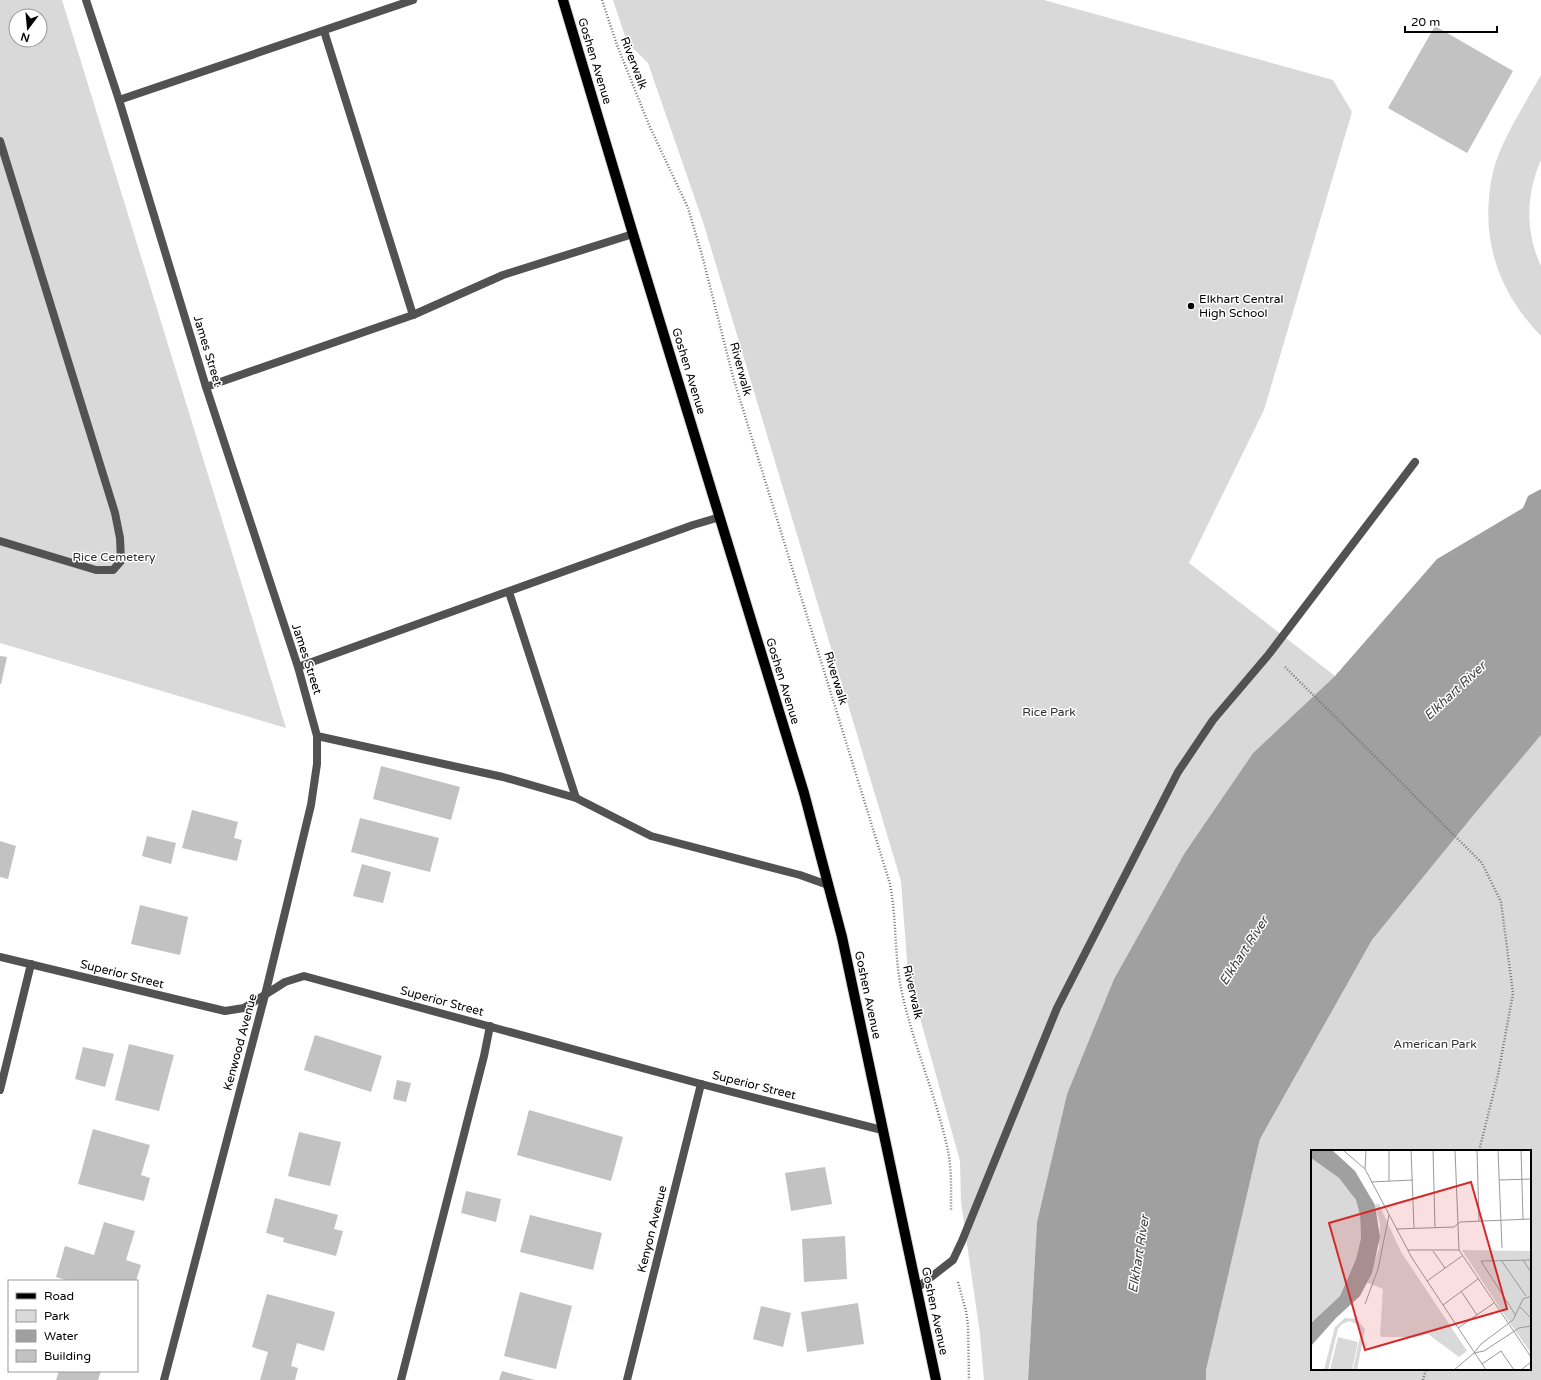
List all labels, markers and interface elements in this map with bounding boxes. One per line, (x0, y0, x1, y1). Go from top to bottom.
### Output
north arrow (8, 8, 48, 48)
scale bar (1405, 8, 1497, 34)
text: 20 m (1411, 15, 1440, 29)
street label: Goshen Avenue (575, 16, 615, 106)
text: N (19, 30, 31, 45)
street label: Riverwalk (618, 35, 651, 92)
place label: Elkhart Central High School (1199, 292, 1284, 320)
marker: Elkhart Central High School (1186, 301, 1196, 311)
street label: James Street (191, 314, 226, 388)
street label: Goshen Avenue (669, 326, 709, 416)
street label: Riverwalk (727, 341, 755, 398)
park label: Rice Cemetery (73, 550, 156, 564)
street label: James Street (289, 622, 325, 696)
street label: Goshen Avenue (763, 636, 803, 726)
street label: Riverwalk (821, 650, 851, 707)
water label: Elkhart River (1421, 657, 1491, 724)
park label: Rice Park (1022, 705, 1076, 719)
water label: Elkhart River (1216, 912, 1273, 988)
street label: Goshen Avenue (852, 950, 884, 1040)
street label: Superior Street (79, 957, 166, 991)
street label: Riverwalk (900, 964, 926, 1021)
street label: Superior Street (399, 983, 486, 1019)
street label: Kenwood Avenue (220, 992, 260, 1092)
park label: American Park (1393, 1037, 1477, 1051)
street label: Superior Street (711, 1068, 798, 1102)
inset map (1311, 1150, 1531, 1370)
street label: Kenyon Avenue (634, 1184, 670, 1274)
water label: Elkhart River (1125, 1212, 1153, 1294)
street label: Goshen Avenue (919, 1266, 951, 1356)
legend (8, 1280, 138, 1372)
text: Road (44, 1289, 74, 1303)
text: Park (44, 1309, 70, 1323)
text: Water (44, 1329, 79, 1343)
text: Building (44, 1349, 91, 1363)

